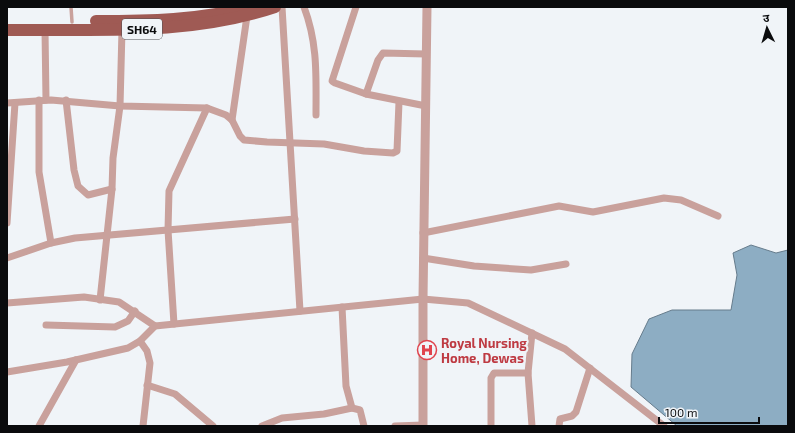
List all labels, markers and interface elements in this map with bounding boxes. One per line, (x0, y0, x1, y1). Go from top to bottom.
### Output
north arrow (747, 8, 787, 48)
text: उ (762, 11, 770, 24)
road number: SH64 (122, 19, 162, 39)
place label: Royal Nursing Home, Dewas (441, 335, 527, 366)
hospital icon: Royal Nursing Home, Dewas (416, 339, 438, 361)
scale bar (659, 399, 759, 425)
text: 100 m (665, 405, 697, 419)

